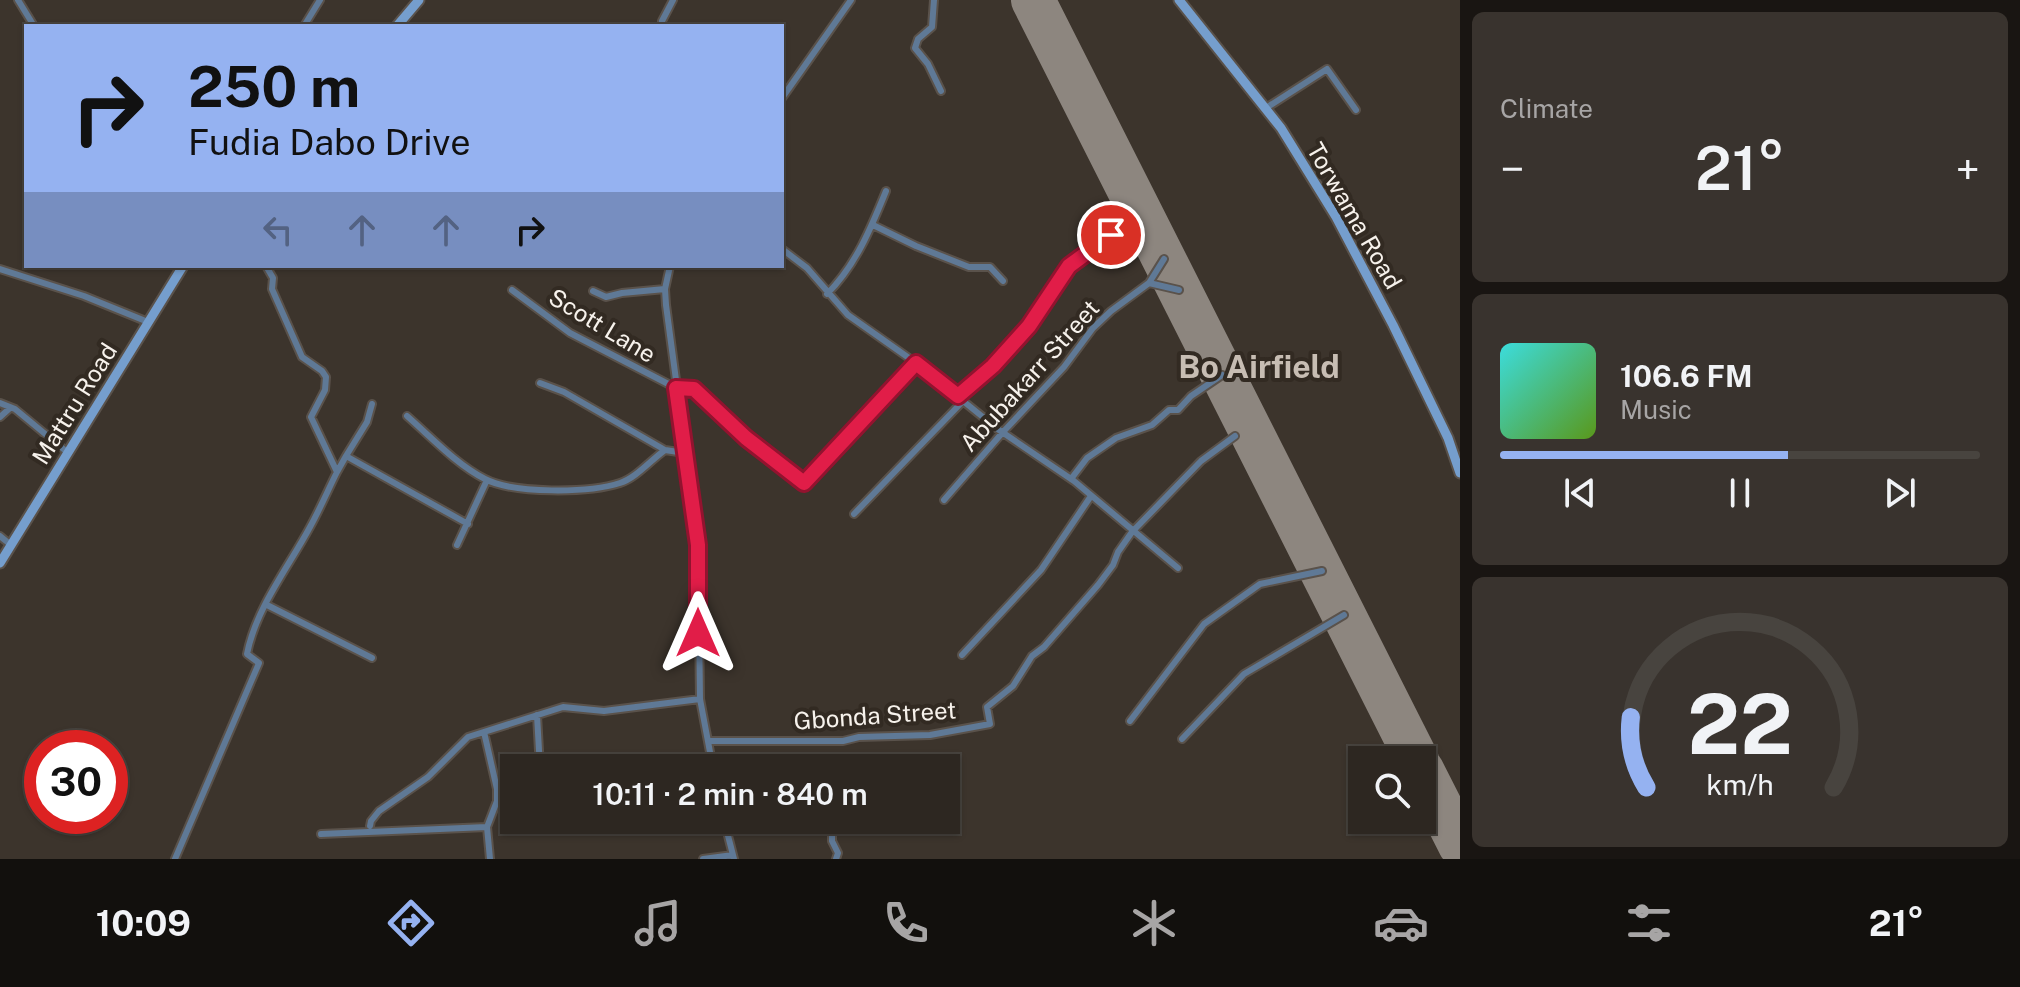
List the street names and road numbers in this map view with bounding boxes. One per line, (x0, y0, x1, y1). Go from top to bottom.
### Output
street label: Torwama Road (1302, 137, 1408, 294)
street label: Scott Lane (544, 282, 661, 368)
street label: Abubakarr Street (954, 294, 1105, 457)
street label: Mattru Road (26, 338, 122, 469)
street label: Gbonda Street (793, 695, 957, 735)

